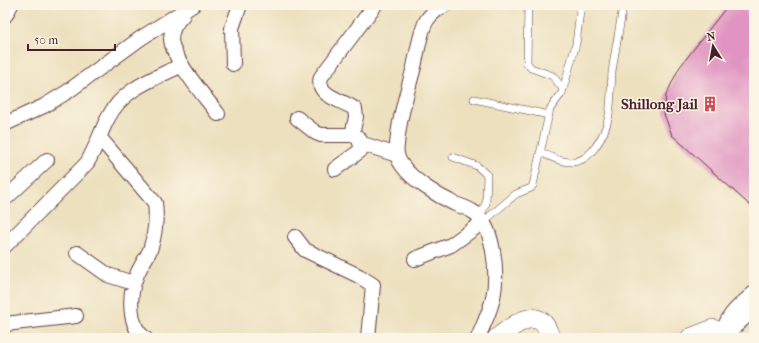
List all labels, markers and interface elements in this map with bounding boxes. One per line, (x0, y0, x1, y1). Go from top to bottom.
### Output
scale bar (28, 26, 115, 52)
north arrow (693, 26, 733, 66)
text: N (706, 29, 717, 44)
text: 50 m (34, 33, 58, 47)
place label: Shillong Jail (621, 95, 699, 113)
building icon: Shillong Jail (701, 95, 719, 113)

